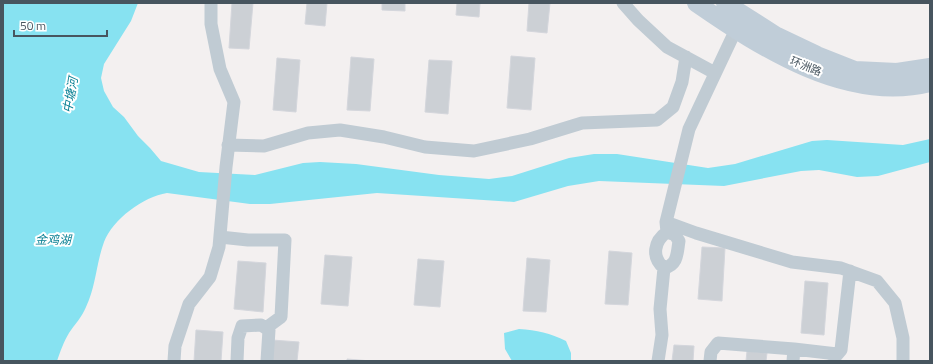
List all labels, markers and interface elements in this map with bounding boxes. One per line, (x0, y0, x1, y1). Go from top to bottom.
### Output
scale bar (14, 12, 107, 38)
text: 50 m (20, 16, 46, 35)
street label: 环洲路 (788, 52, 824, 80)
water label: 中塘河 (58, 74, 83, 114)
water label: 金鸡湖 (35, 230, 73, 249)

